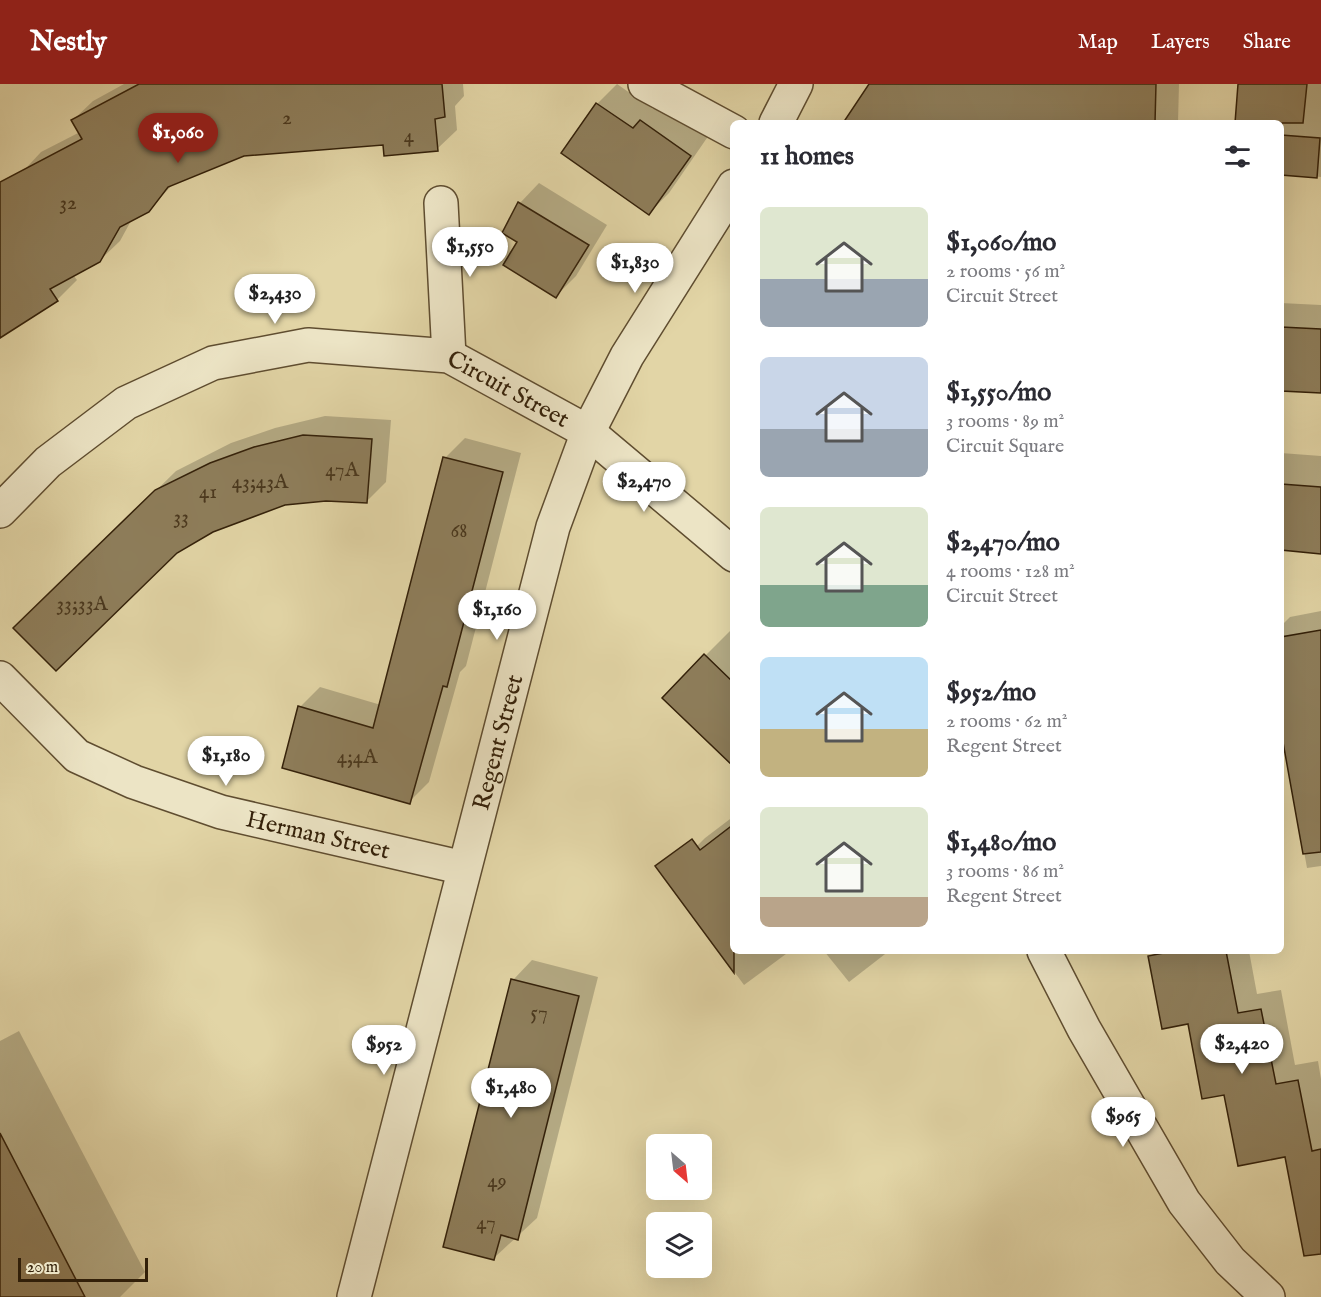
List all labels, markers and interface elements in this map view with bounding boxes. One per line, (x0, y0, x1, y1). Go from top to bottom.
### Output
text: Nestly (30, 25, 107, 60)
text: Map (1078, 29, 1118, 56)
text: Layers (1151, 29, 1210, 56)
text: Share (1243, 29, 1291, 56)
house number: 2 (282, 105, 292, 132)
pin: $1,060 (129, 113, 227, 164)
text: $1,060 (152, 120, 204, 145)
house number: 4 (404, 123, 415, 150)
text: 11 homes (760, 140, 854, 173)
icon: filters (1221, 140, 1254, 173)
house number: 32 (59, 190, 77, 217)
text: $1,060/mo (946, 226, 1056, 259)
pin: $1,550 (421, 227, 519, 278)
icon: home (808, 231, 880, 303)
text: $1,550 (446, 234, 494, 259)
pin: $1,830 (586, 243, 684, 294)
text: $1,830 (611, 250, 659, 275)
text: 2 rooms · 56 m² (946, 259, 1065, 284)
pin: $2,430 (226, 274, 324, 325)
text: $2,430 (248, 281, 302, 306)
text: Circuit Street (946, 284, 1058, 309)
street label: Circuit Street (441, 344, 574, 436)
text: $1,550/mo (946, 376, 1051, 409)
icon: home (808, 381, 880, 453)
text: 3 rooms · 89 m² (946, 409, 1064, 434)
text: Circuit Square (946, 434, 1064, 459)
house number: 47A (325, 457, 360, 484)
pin: $2,470 (595, 462, 693, 513)
house number: 43;43A (232, 469, 289, 496)
text: $2,470 (617, 469, 671, 494)
house number: 41 (199, 479, 217, 506)
house number: 33 (173, 504, 189, 531)
house number: 68 (450, 518, 468, 545)
text: $2,470/mo (946, 526, 1060, 559)
icon: home (808, 531, 880, 603)
text: 4 rooms · 128 m² (946, 559, 1075, 584)
text: Circuit Street (946, 584, 1058, 609)
pin: $1,160 (448, 590, 546, 641)
house number: 33;33A (56, 591, 109, 618)
text: $1,160 (472, 597, 522, 622)
street label: Regent Street (466, 671, 531, 814)
text: $952/mo (946, 676, 1036, 709)
icon: home (808, 681, 880, 753)
text: 2 rooms · 62 m² (946, 709, 1068, 734)
text: Regent Street (946, 734, 1062, 759)
pin: $1,180 (177, 736, 275, 787)
text: $1,180 (202, 743, 250, 768)
house number: 4;4A (337, 744, 378, 771)
street label: Herman Street (243, 804, 393, 867)
text: $1,480/mo (946, 826, 1056, 859)
icon: home (808, 831, 880, 903)
text: 3 rooms · 86 m² (946, 859, 1064, 884)
text: Regent Street (946, 884, 1062, 909)
house number: 57 (530, 1000, 548, 1027)
pin: $2,420 (1193, 1024, 1291, 1075)
pin: $952 (348, 1025, 420, 1076)
text: $2,420 (1214, 1031, 1270, 1056)
text: $952 (366, 1032, 402, 1057)
pin: $1,480 (462, 1068, 560, 1119)
text: $1,480 (485, 1075, 537, 1100)
pin: $965 (1087, 1097, 1159, 1148)
text: $965 (1105, 1104, 1141, 1129)
north arrow (646, 1134, 712, 1200)
map controls (646, 1134, 712, 1278)
house number: 49 (487, 1168, 507, 1195)
house number: 47 (476, 1210, 496, 1237)
button: layers (646, 1212, 712, 1278)
scale bar (18, 1255, 148, 1282)
text: 20 m (27, 1258, 58, 1278)

